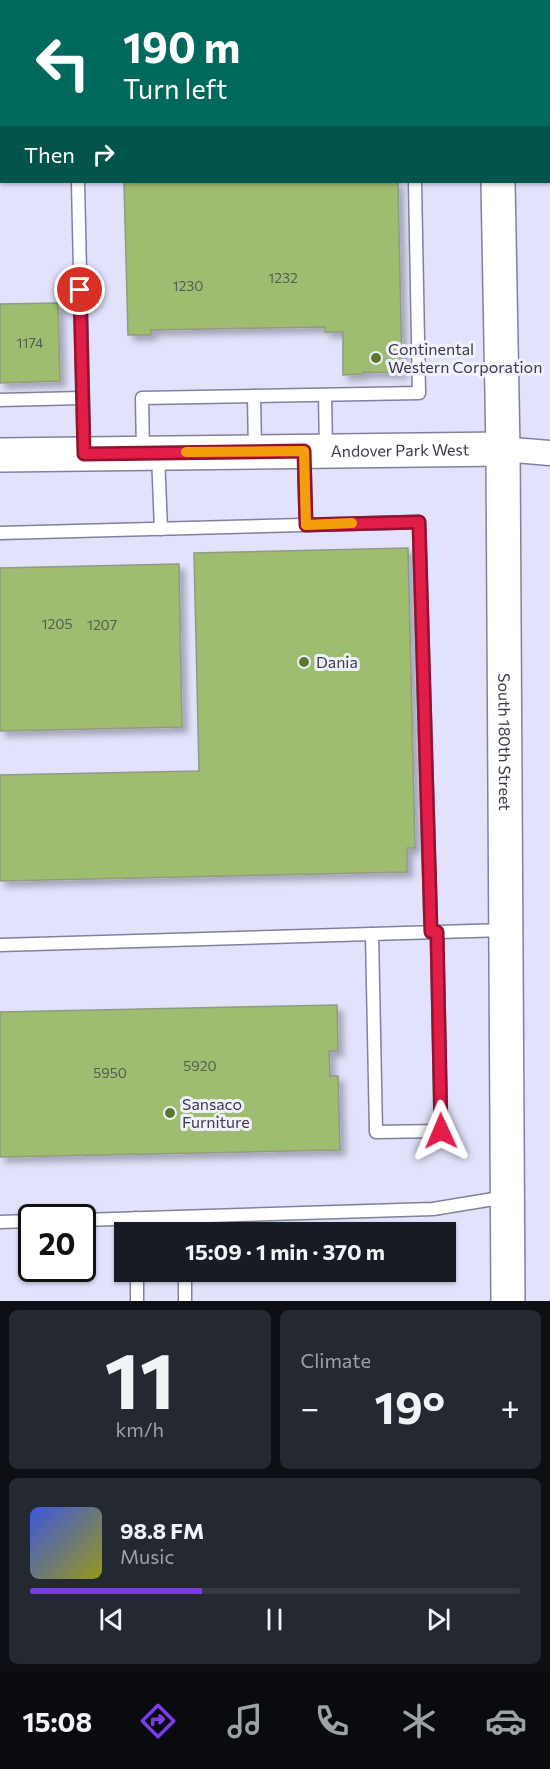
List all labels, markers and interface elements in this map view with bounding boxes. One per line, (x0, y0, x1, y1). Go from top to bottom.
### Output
text: 190 m (123, 20, 241, 72)
icon: left (24, 24, 102, 102)
text: Turn left (123, 72, 227, 105)
icon: right (87, 138, 120, 171)
text: Then (24, 141, 75, 168)
pin (54, 264, 105, 315)
house number: 1232 (268, 269, 298, 286)
icon: arrive (63, 273, 96, 306)
house number: 1230 (173, 277, 203, 294)
house number: 1174 (17, 334, 44, 351)
place label: Continental Western Corporation (388, 339, 542, 376)
marker: Continental Western Corporation (369, 351, 383, 365)
street label: Andover Park West (331, 439, 470, 460)
house number: 1205 (42, 615, 72, 632)
house number: 1207 (87, 616, 117, 633)
place label: Dania (316, 652, 358, 671)
marker: Dania (297, 655, 311, 669)
street label: South 180th Street (495, 673, 515, 811)
house number: 5920 (183, 1057, 217, 1074)
house number: 5950 (93, 1064, 127, 1081)
place label: Sansaco Furniture (182, 1094, 250, 1131)
position arrow (409, 1099, 473, 1163)
marker: Sansaco Furniture (163, 1106, 177, 1120)
speed limit sign: 20 (18, 1204, 96, 1282)
text: 15:09 · 1 min · 370 m (185, 1238, 385, 1265)
text: 11 (104, 1330, 175, 1425)
text: Climate (301, 1348, 371, 1372)
text: 19° (375, 1378, 445, 1433)
text: − (301, 1386, 319, 1427)
text: + (501, 1386, 520, 1427)
text: km/h (115, 1417, 164, 1441)
text: 98.8 FM (120, 1517, 204, 1544)
text: Music (120, 1544, 174, 1568)
icon: previous (95, 1603, 128, 1636)
icon: pause (258, 1603, 291, 1636)
icon: next (422, 1603, 455, 1636)
icon: directions (137, 1700, 179, 1742)
icon: music (224, 1700, 266, 1742)
icon: phone (311, 1700, 353, 1742)
icon: climate (398, 1700, 440, 1742)
icon: car (485, 1700, 527, 1742)
text: 15:08 (23, 1705, 92, 1738)

